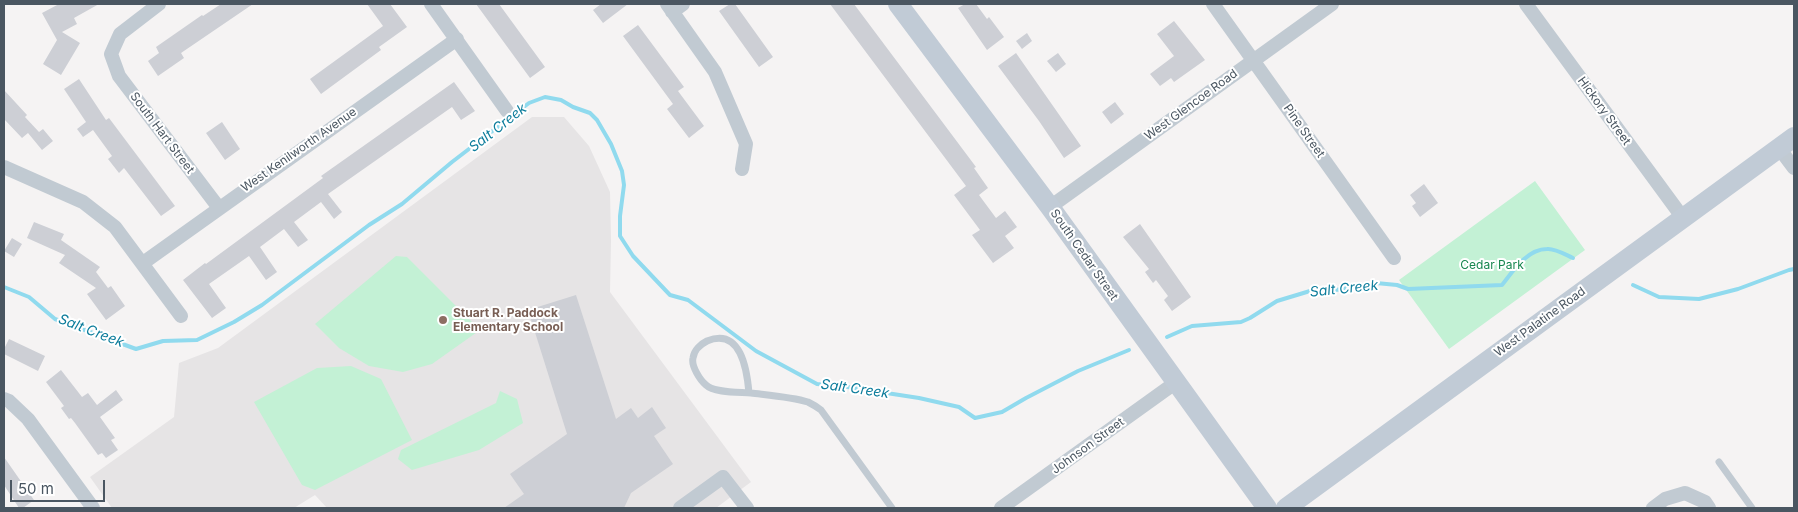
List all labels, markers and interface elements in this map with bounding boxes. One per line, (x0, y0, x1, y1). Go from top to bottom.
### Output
street label: West Glencoe Road (1142, 67, 1240, 143)
street label: Hickory Street (1574, 74, 1634, 148)
street label: South Hart Street (127, 90, 197, 176)
water label: Salt Creek (466, 100, 530, 156)
street label: Pine Street (1280, 102, 1328, 160)
street label: West Kenilworth Avenue (239, 105, 359, 195)
street label: South Cedar Street (1047, 207, 1121, 303)
park label: Cedar Park (1460, 258, 1524, 272)
water label: Salt Creek (1309, 277, 1379, 301)
street label: West Palatine Road (1492, 284, 1588, 360)
place label: Stuart R. Paddock Elementary School (453, 306, 563, 334)
water label: Salt Creek (56, 311, 126, 351)
marker: Stuart R. Paddock Elementary School (437, 314, 449, 326)
water label: Salt Creek (820, 376, 890, 402)
street label: Johnson Street (1049, 415, 1127, 477)
scale bar (12, 470, 108, 502)
text: 50 m (18, 479, 54, 498)

